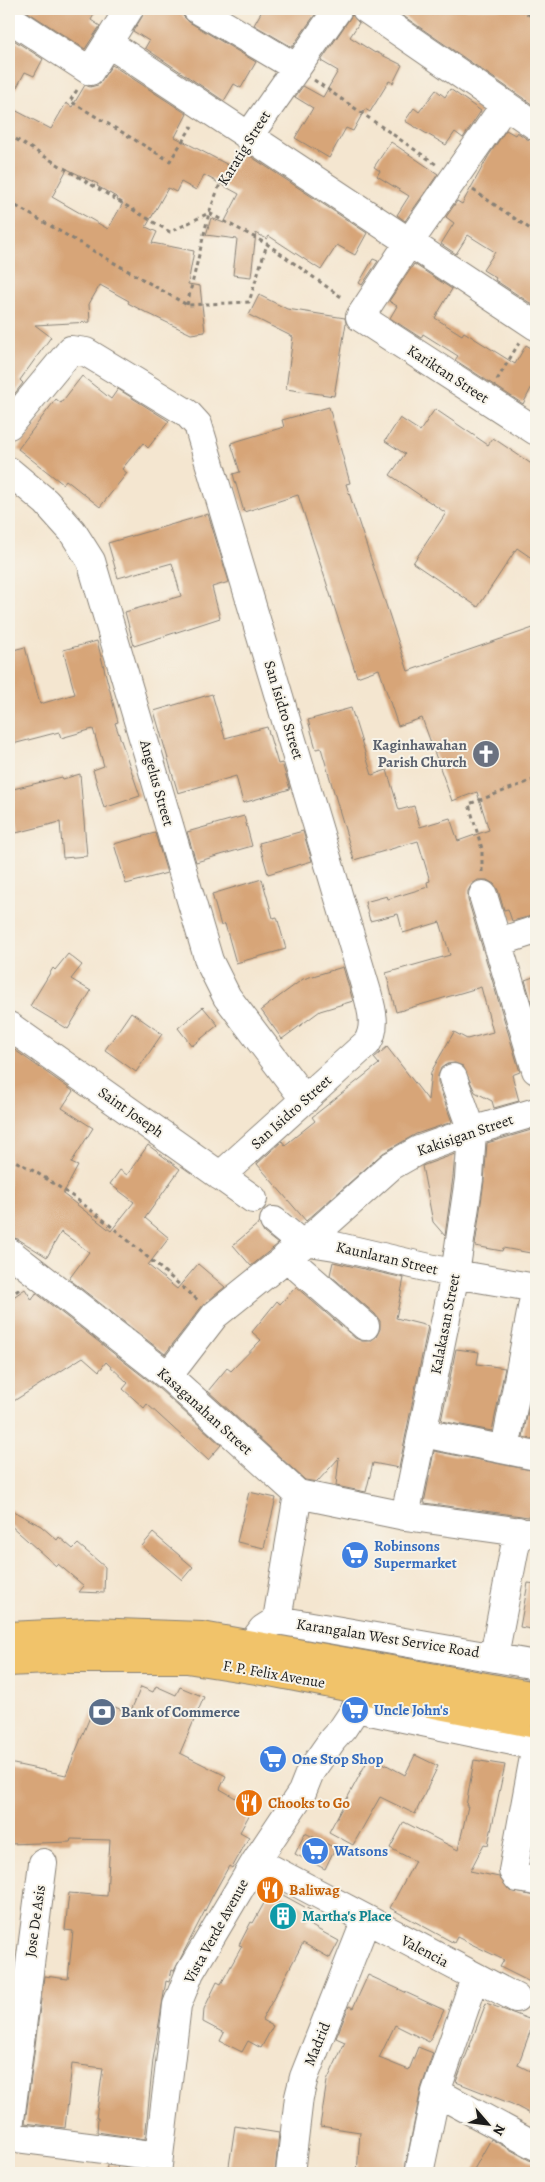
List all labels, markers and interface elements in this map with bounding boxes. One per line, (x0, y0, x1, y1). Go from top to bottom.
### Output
street label: Karatig Street (213, 106, 275, 190)
street label: Kariktan Street (403, 340, 493, 408)
street label: San Isidro Street (259, 658, 309, 762)
place label: Kaginhawahan Parish Church (373, 735, 468, 772)
street label: Angelus Street (135, 737, 179, 828)
church icon: Kaginhawahan Parish Church (471, 739, 501, 769)
street label: San Isidro Street (246, 1070, 336, 1154)
street label: Saint Joseph (94, 1082, 168, 1142)
street label: Kakisigan Street (414, 1109, 516, 1161)
street label: Kaunlaran Street (334, 1237, 440, 1279)
street label: Kalakasan Street (425, 1272, 465, 1376)
street label: Kasaganahan Street (153, 1363, 257, 1459)
place label: Robinsons Supermarket (374, 1536, 457, 1573)
supermarket icon: Robinsons Supermarket (340, 1540, 370, 1570)
street label: Karangalan West Service Road (295, 1614, 482, 1662)
street label: F. P. Felix Avenue (221, 1655, 327, 1693)
supermarket icon: Uncle John's (340, 1695, 370, 1725)
bank icon: Bank of Commerce (87, 1697, 117, 1727)
place label: Uncle John's (374, 1700, 449, 1720)
place label: Bank of Commerce (121, 1702, 240, 1722)
supermarket icon: One Stop Shop (258, 1744, 288, 1774)
place label: One Stop Shop (292, 1749, 383, 1769)
restaurant icon: Chooks to Go (234, 1788, 264, 1818)
place label: Chooks to Go (268, 1793, 350, 1813)
supermarket icon: Watsons (300, 1836, 330, 1866)
place label: Watsons (333, 1841, 388, 1861)
street label: Vista Verde Avenue (179, 1875, 253, 1988)
restaurant icon: Baliwag (255, 1875, 285, 1905)
place label: Baliwag (289, 1880, 340, 1900)
street label: Jose De Asis (20, 1884, 50, 1958)
building icon: Martha's Place (268, 1901, 298, 1931)
place label: Martha's Place (302, 1906, 392, 1926)
street label: Valencia (397, 1930, 452, 1972)
street label: Madrid (299, 2018, 335, 2069)
north arrow (462, 2100, 512, 2150)
text: N (488, 2121, 510, 2139)

